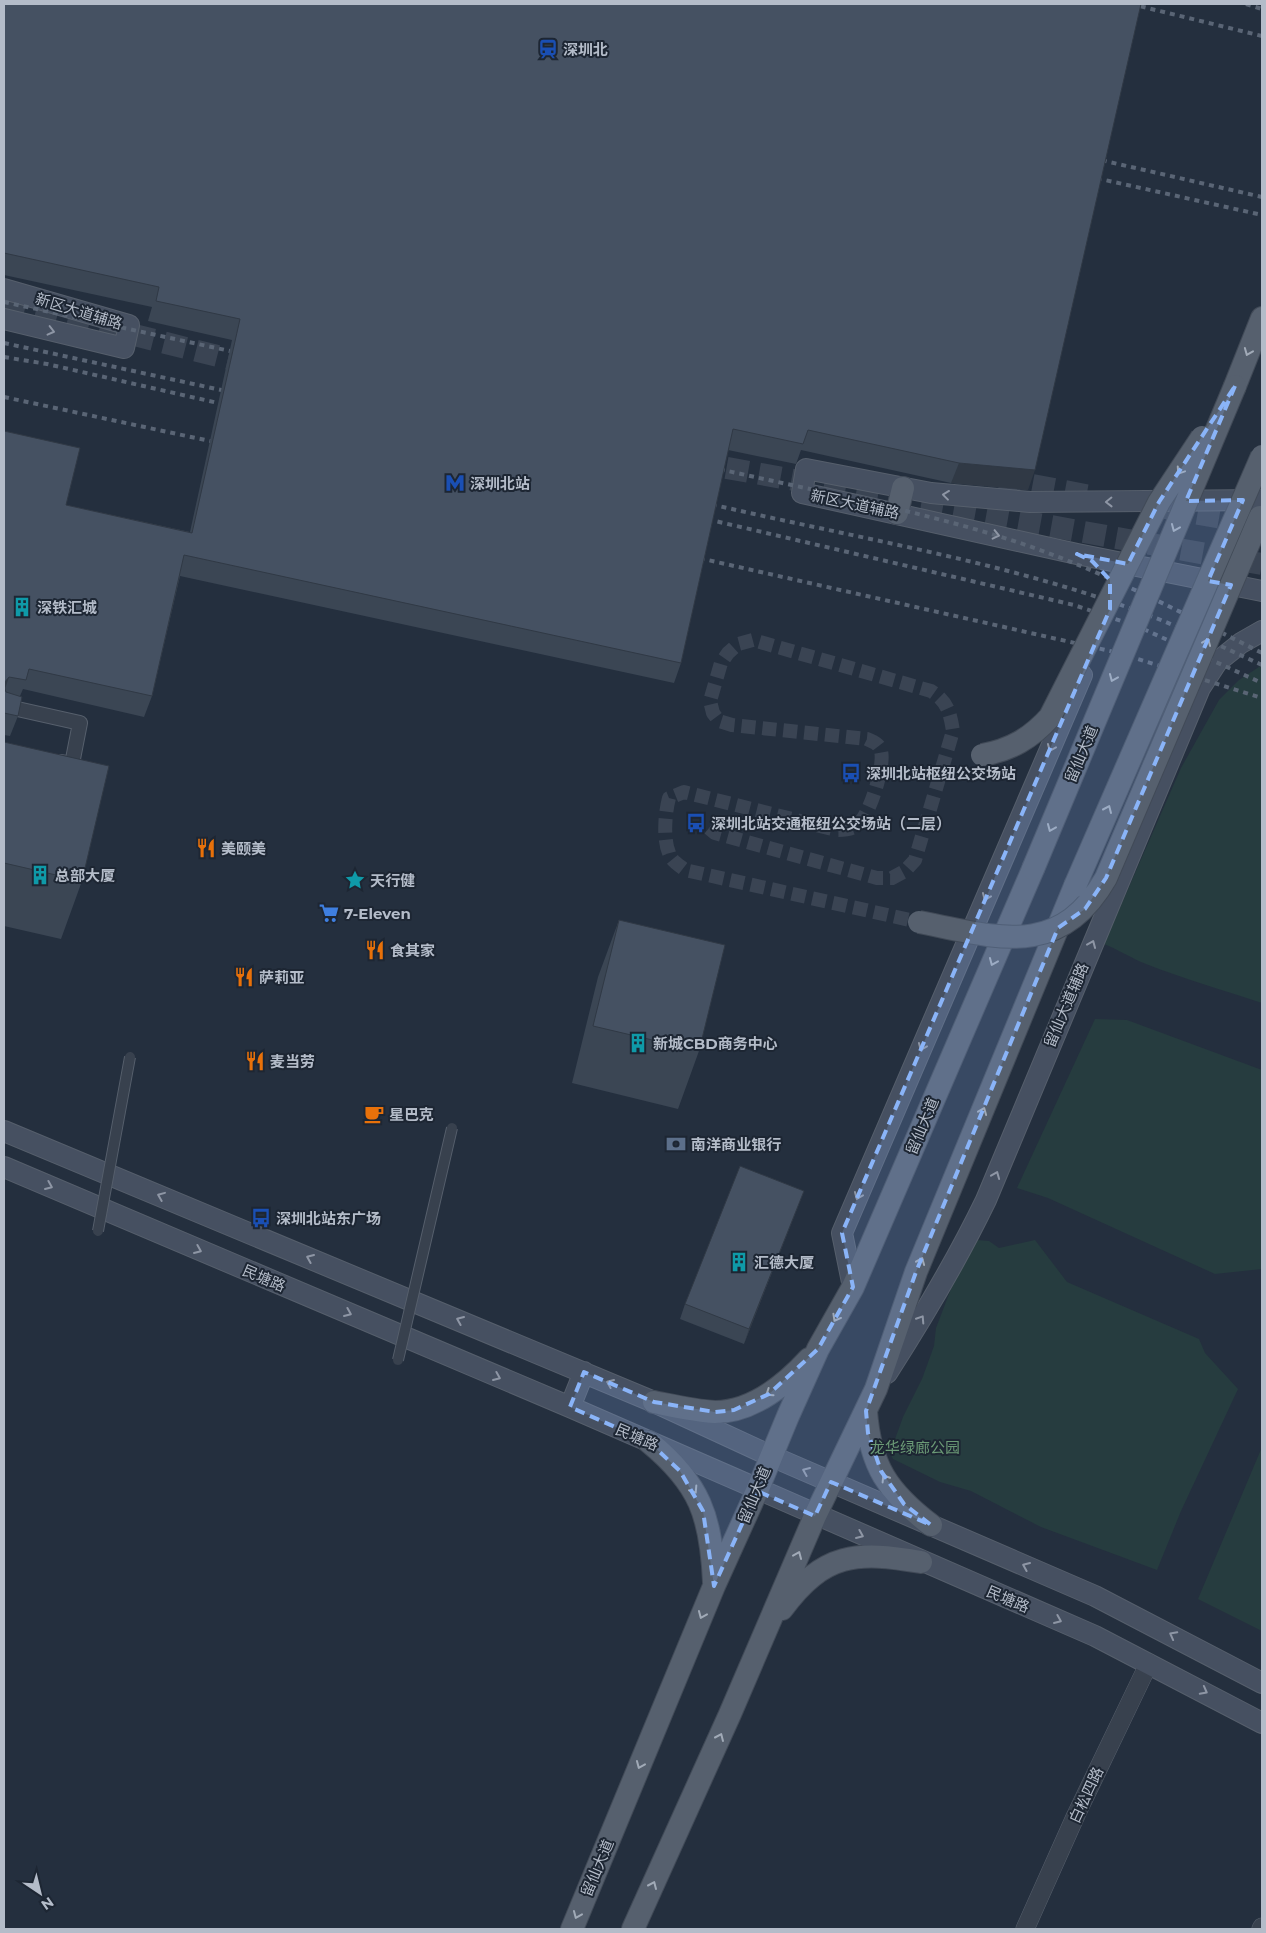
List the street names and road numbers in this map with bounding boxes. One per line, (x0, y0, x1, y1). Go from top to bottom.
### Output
street label: 新区大道辅路 (33, 289, 125, 333)
street label: 新区大道辅路 (809, 485, 901, 523)
street label: 留仙大道 (1061, 723, 1101, 785)
street label: 留仙大道辅路 (1040, 960, 1092, 1050)
street label: 留仙大道 (902, 1095, 942, 1157)
street label: 民塘路 (240, 1260, 288, 1296)
street label: 民塘路 (613, 1419, 661, 1455)
street label: 留仙大道 (734, 1464, 774, 1526)
street label: 民塘路 (984, 1581, 1032, 1617)
street label: 白松四路 (1065, 1764, 1107, 1826)
street label: 留仙大道 (577, 1837, 617, 1899)

